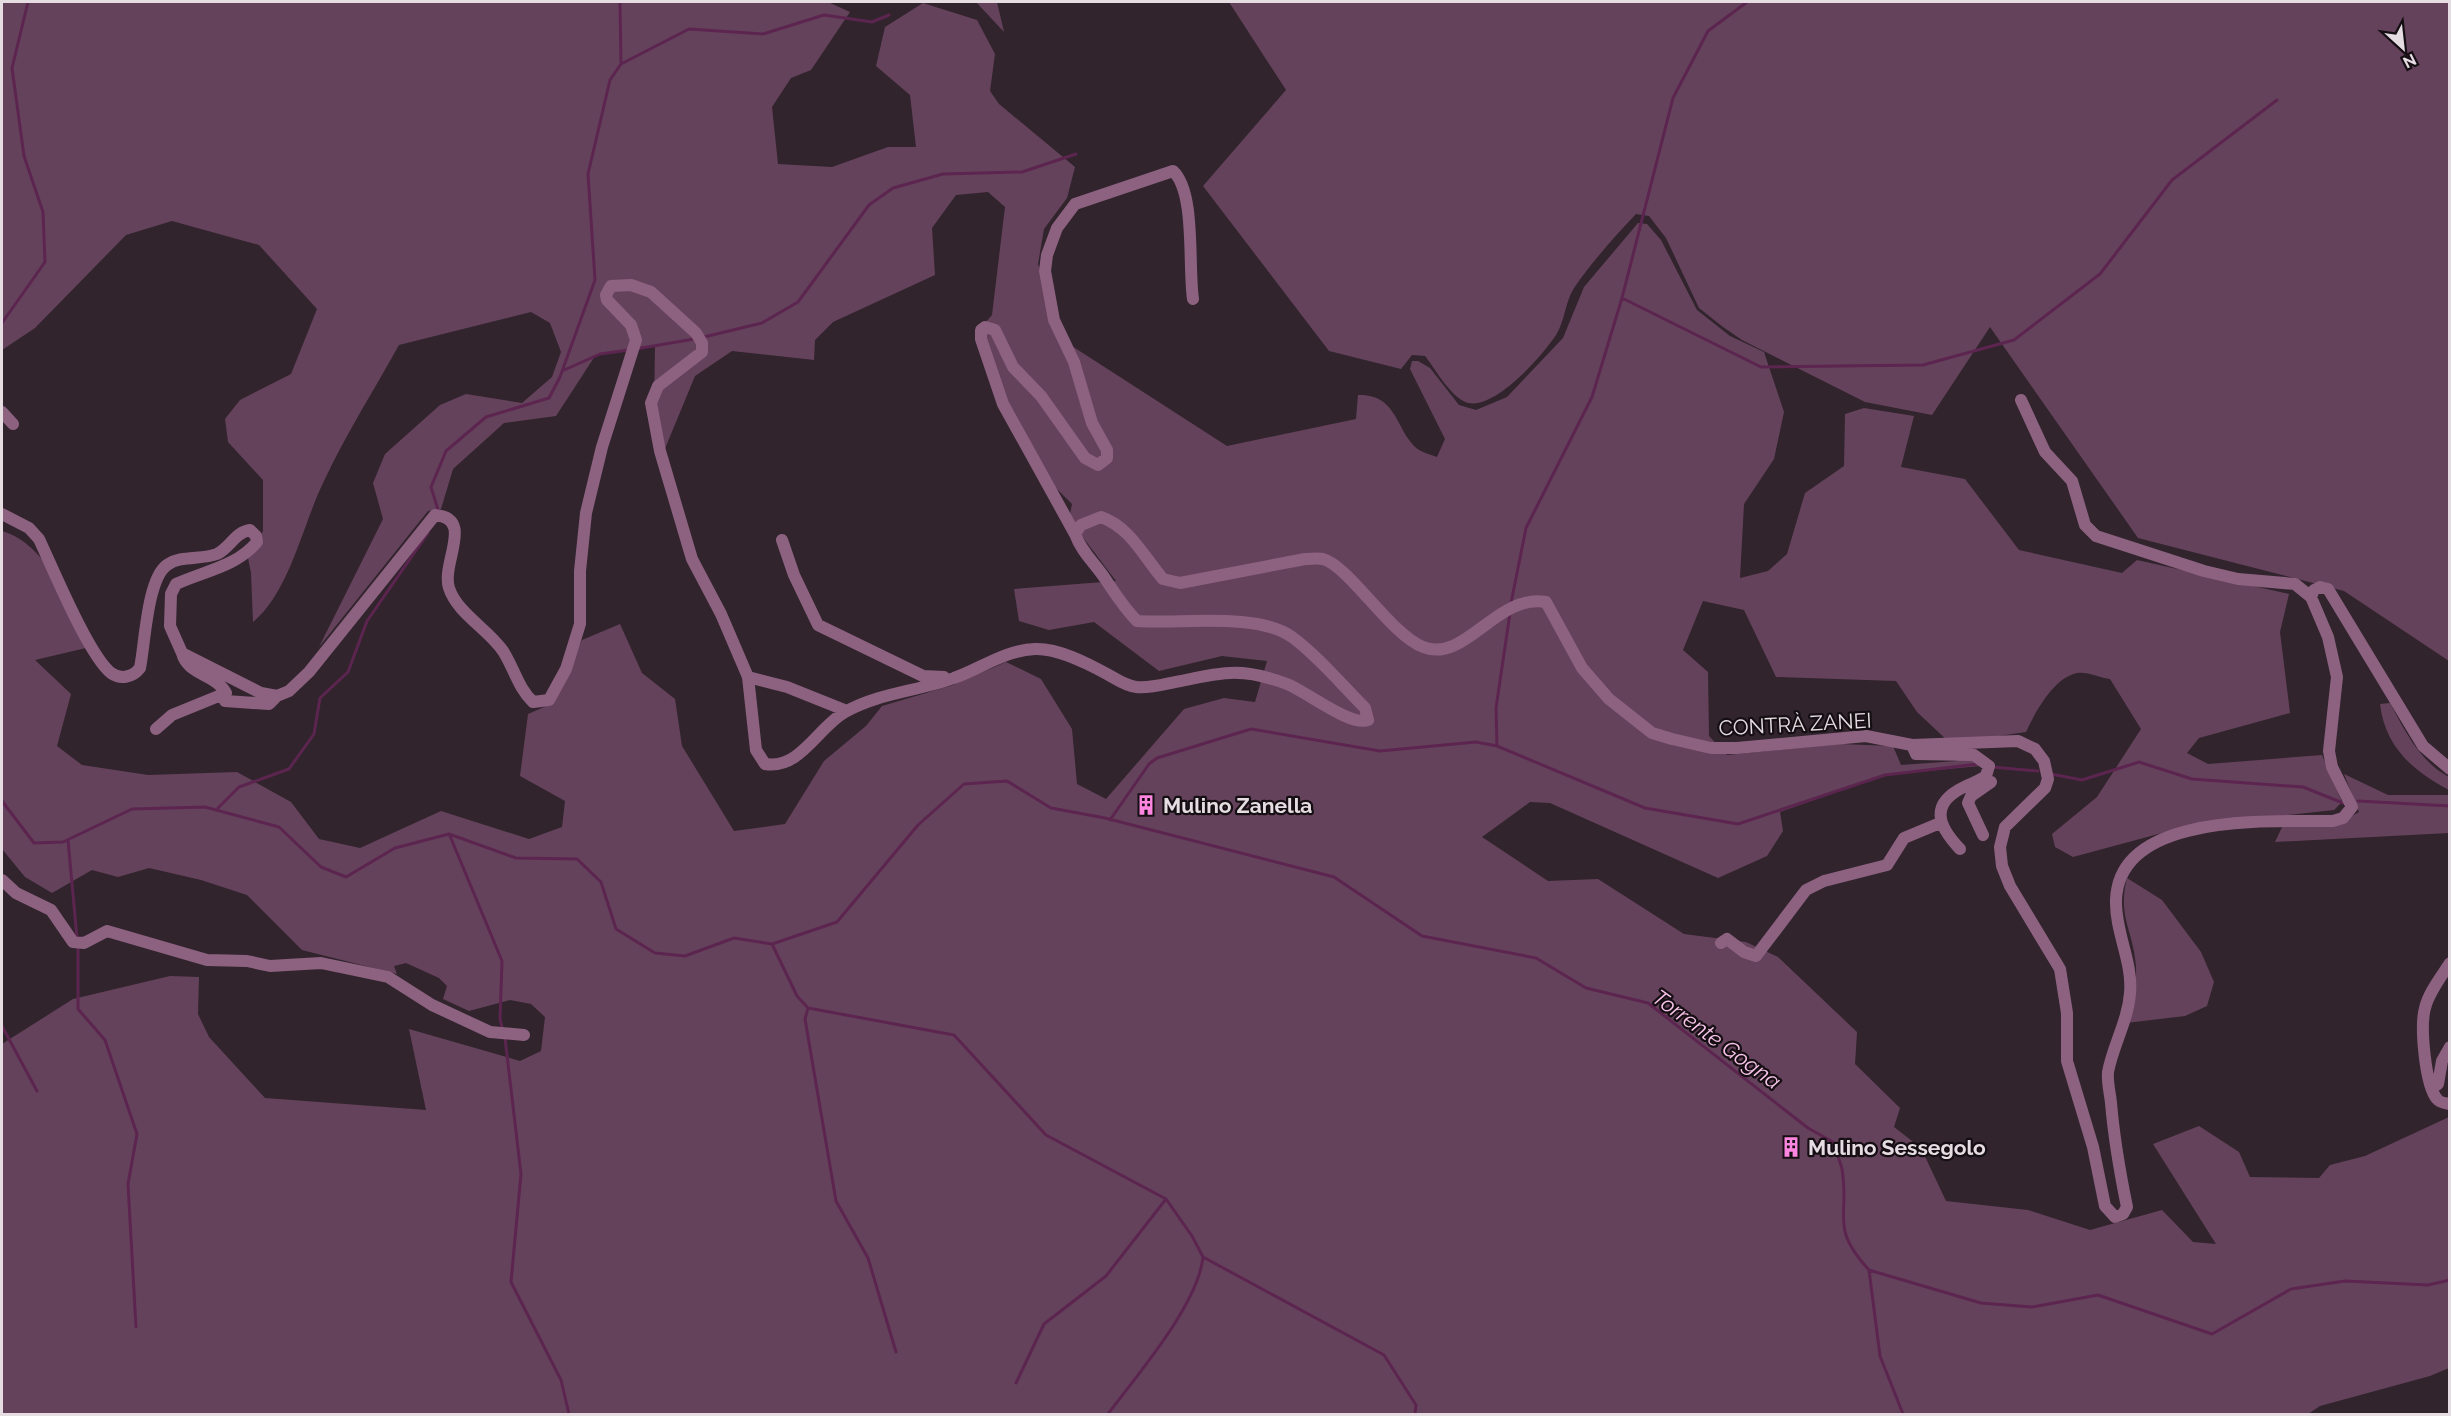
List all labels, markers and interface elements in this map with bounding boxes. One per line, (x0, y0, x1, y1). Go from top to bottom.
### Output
north arrow (2373, 18, 2433, 78)
text: N (2400, 50, 2419, 72)
street label: CONTRÀ ZANEI (1718, 708, 1872, 740)
building icon: Mulino Zanella (1134, 793, 1158, 817)
place label: Mulino Zanella (1163, 793, 1312, 818)
water label: Torrente Gogna (1648, 984, 1786, 1094)
building icon: Mulino Sessegolo (1779, 1135, 1803, 1159)
place label: Mulino Sessegolo (1808, 1135, 1986, 1160)

